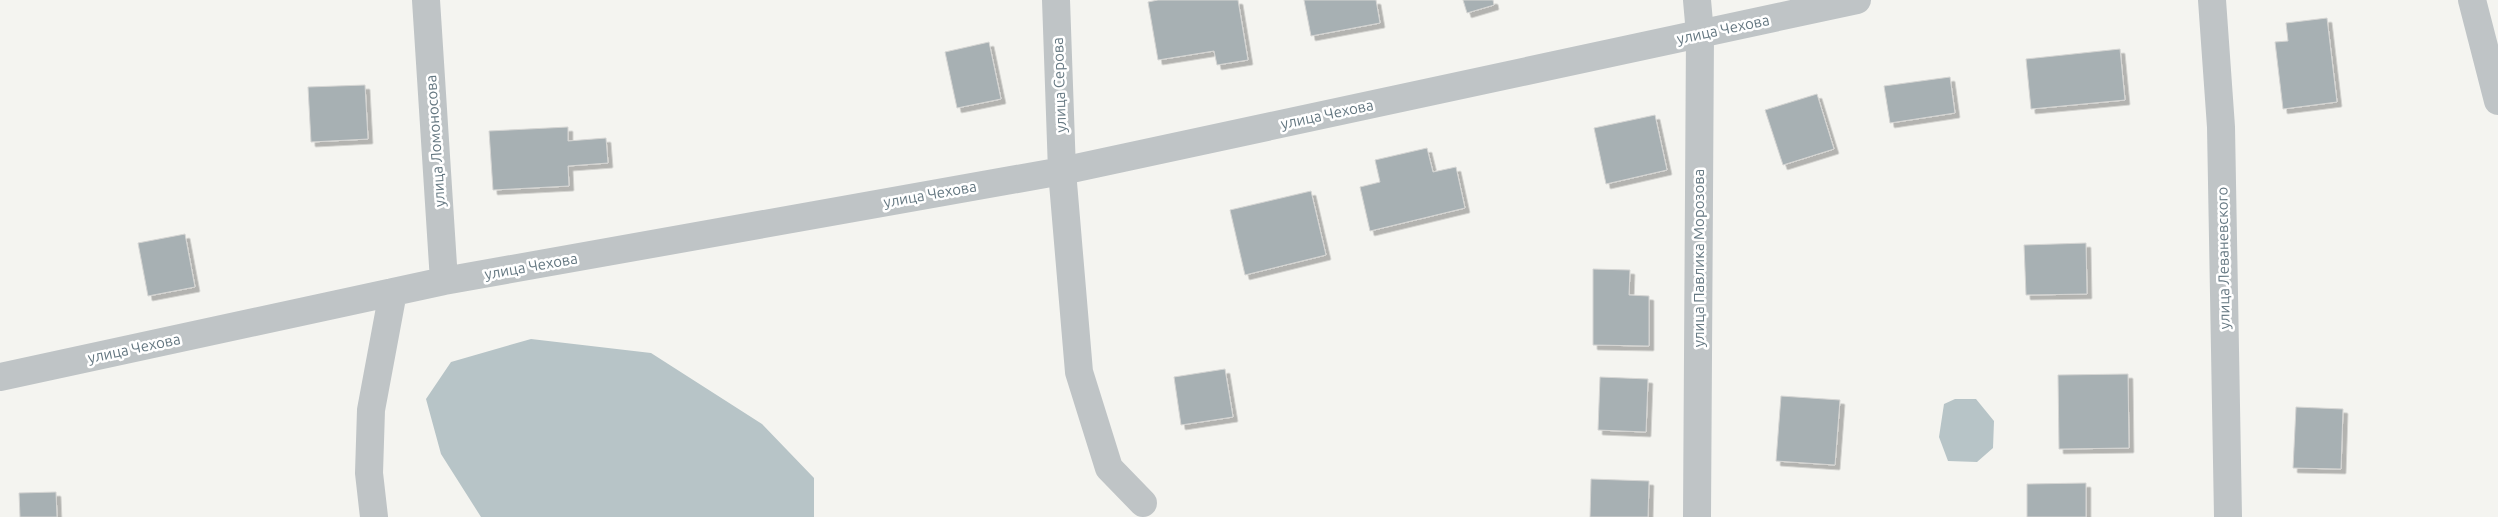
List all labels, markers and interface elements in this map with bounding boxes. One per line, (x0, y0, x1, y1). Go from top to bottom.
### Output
street label: улица Чехова (1675, 11, 1771, 47)
street label: улица Серова (1049, 37, 1069, 133)
street label: улица Ломоносова (422, 74, 448, 208)
street label: улица Чехова (1279, 96, 1375, 132)
street label: улица Павлика Морозова (1690, 169, 1707, 347)
street label: улица Чехова (882, 177, 978, 211)
street label: улица Леваневского (2213, 187, 2233, 329)
street label: улица Чехова (483, 249, 579, 283)
street label: улица Чехова (86, 330, 182, 366)

